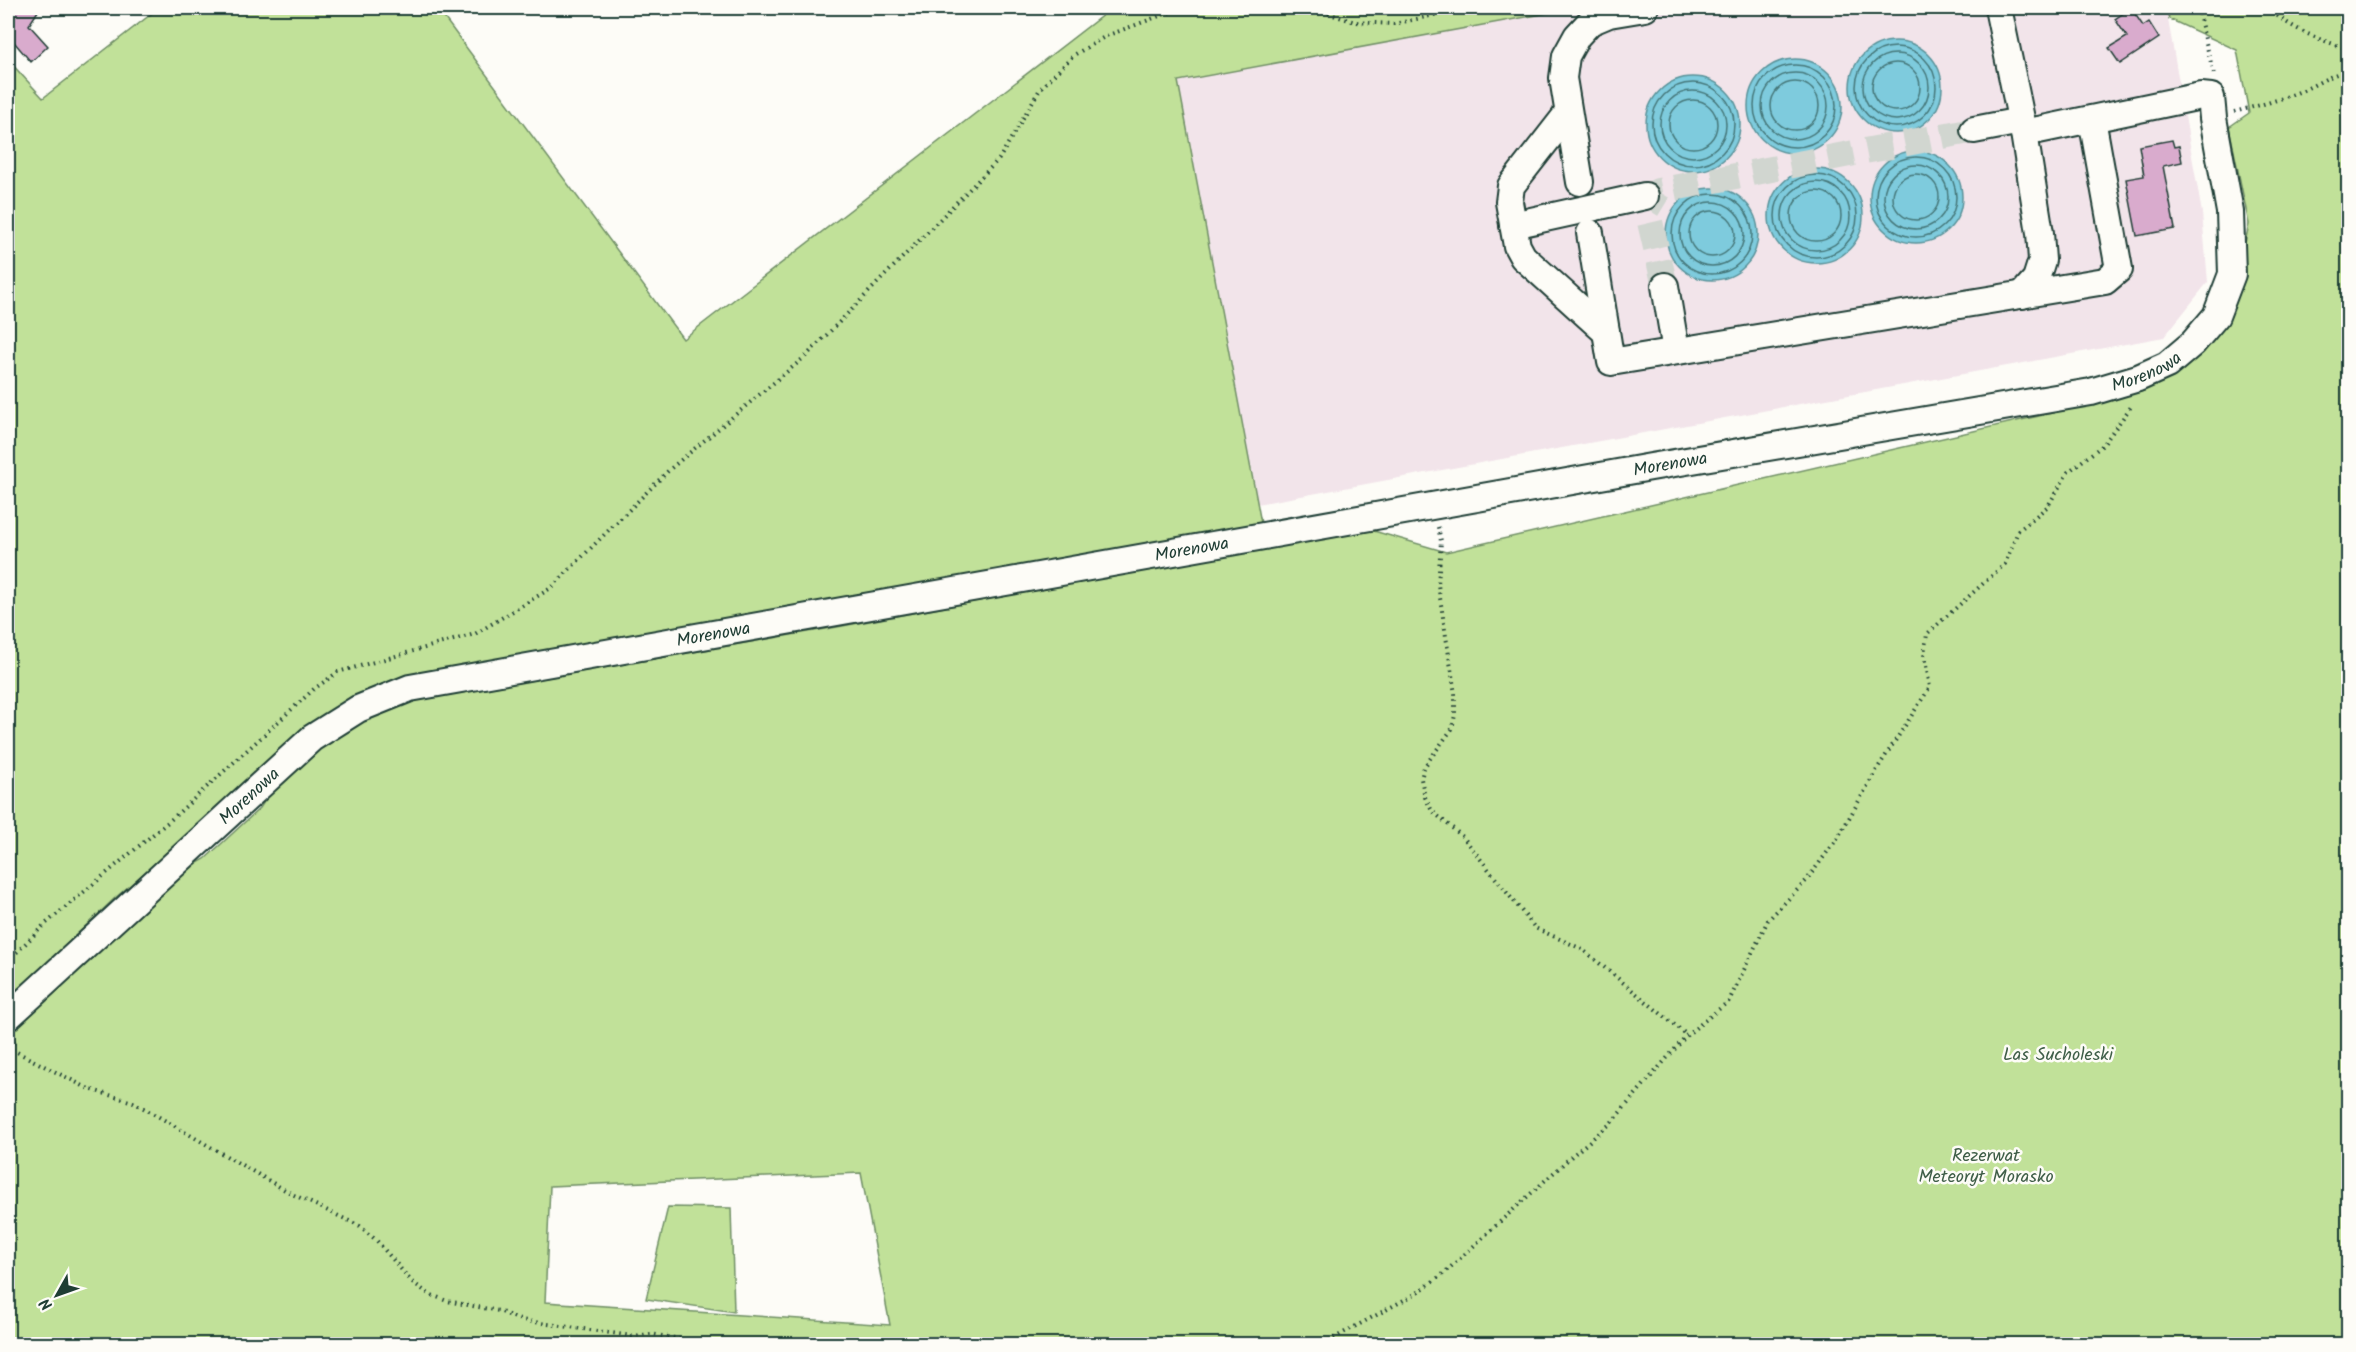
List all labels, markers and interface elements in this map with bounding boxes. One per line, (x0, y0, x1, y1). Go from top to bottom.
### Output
street label: Morenowa (2108, 345, 2189, 401)
street label: Morenowa (1631, 445, 1710, 486)
street label: Morenowa (1153, 529, 1231, 571)
street label: Morenowa (674, 615, 753, 656)
street label: Morenowa (213, 761, 287, 833)
park label: Las Sucholeski (2003, 1041, 2114, 1070)
park label: Rezerwat Meteoryt Morasko (1918, 1142, 2054, 1192)
north arrow (27, 1265, 87, 1325)
text: N (34, 1292, 59, 1316)

